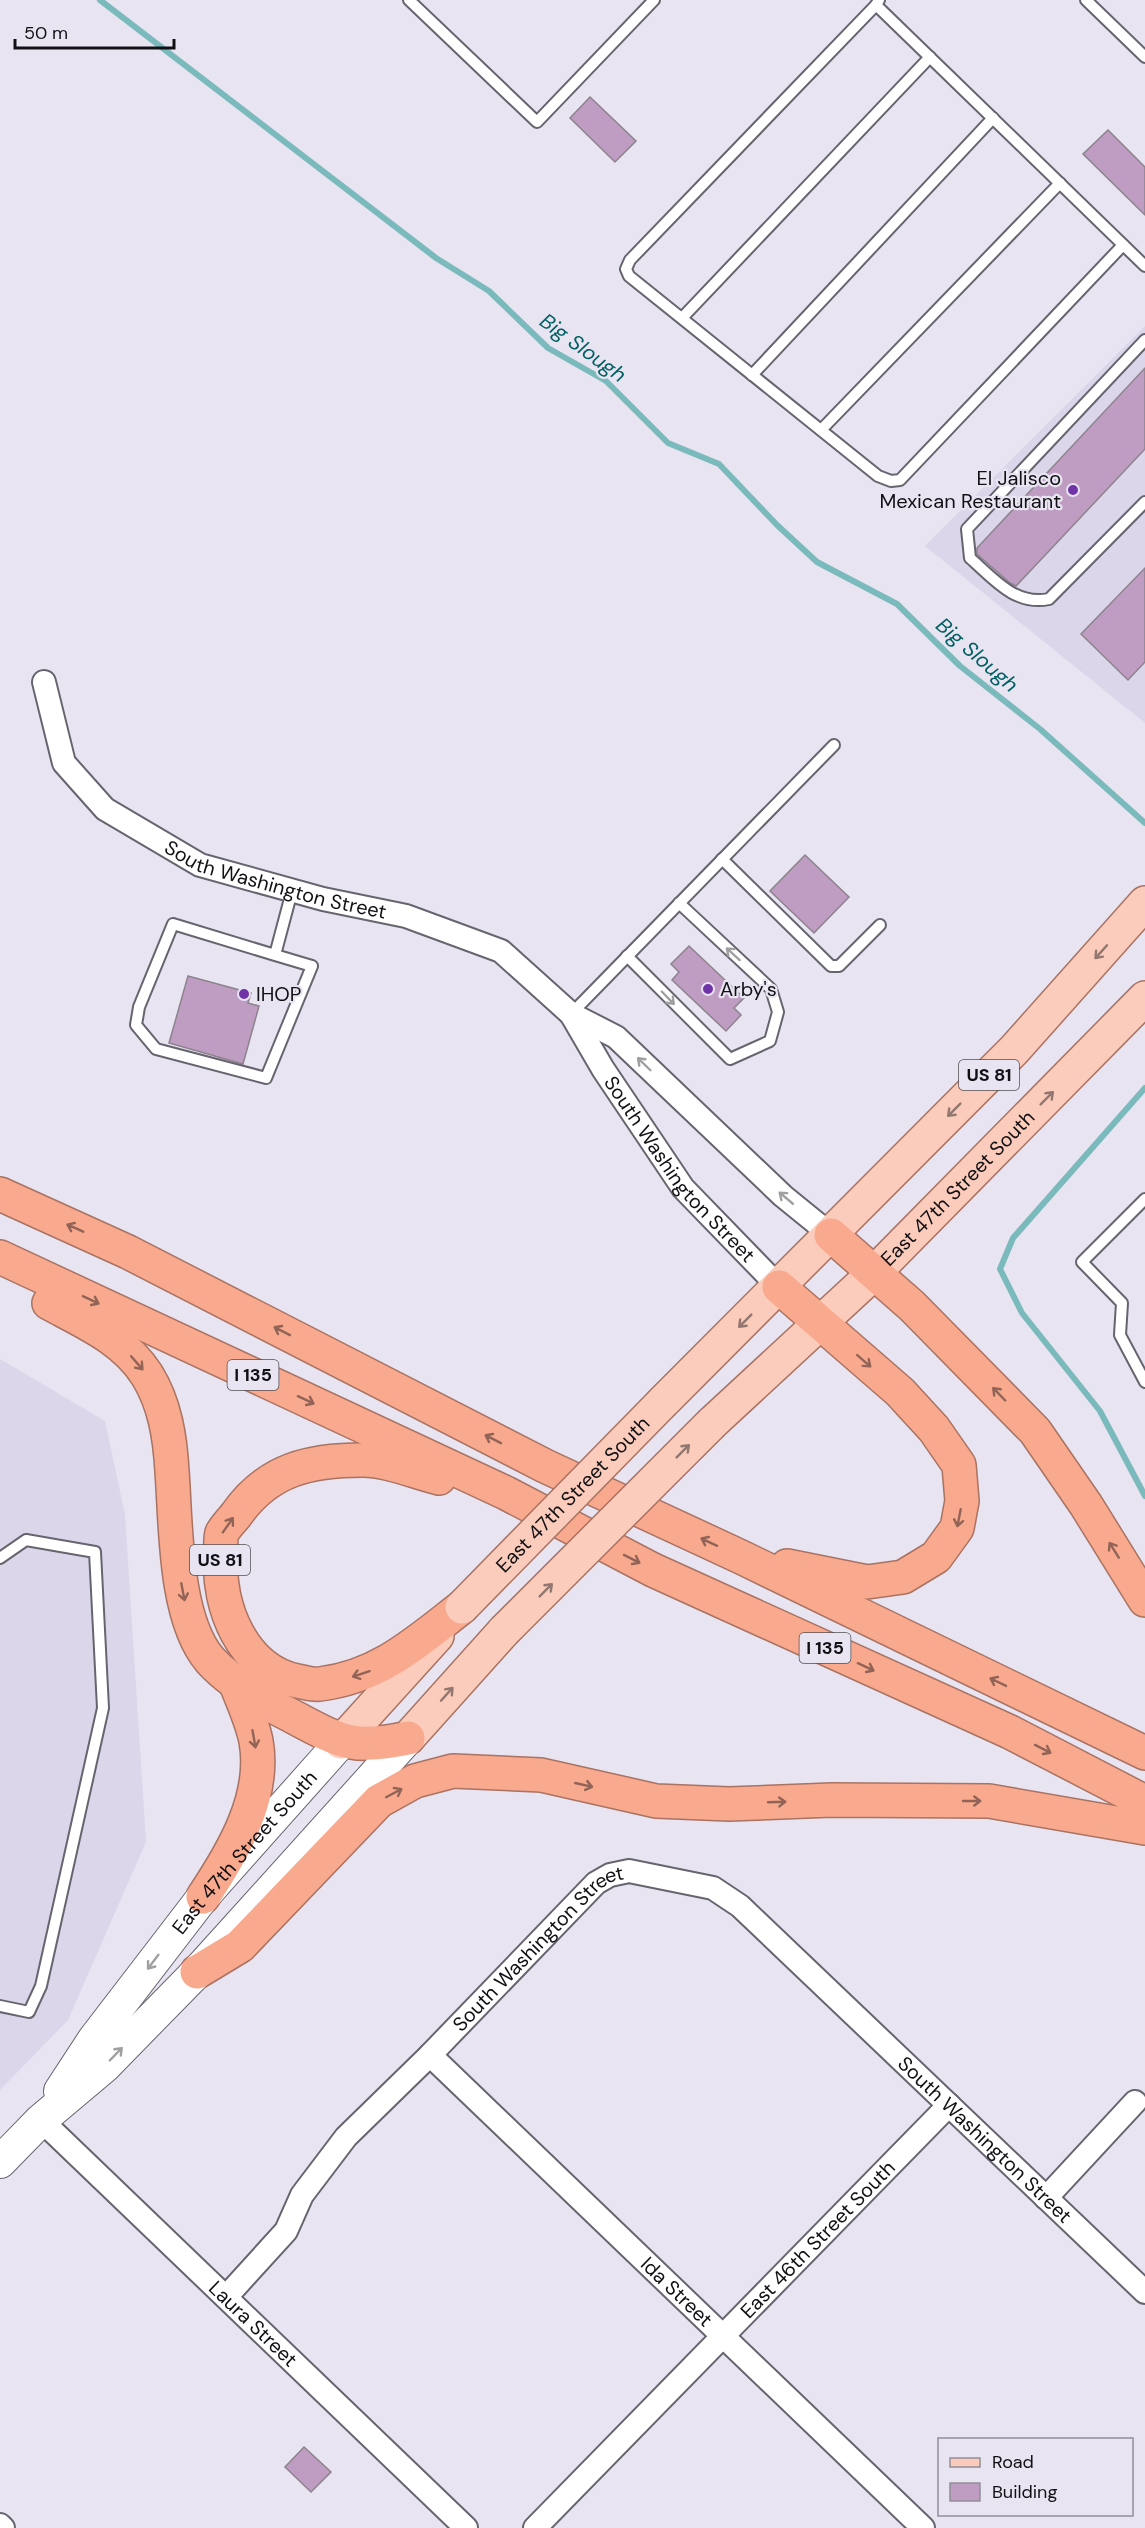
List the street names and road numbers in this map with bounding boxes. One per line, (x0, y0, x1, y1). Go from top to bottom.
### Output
street label: South Washington Street (160, 834, 389, 925)
road number: US 81 (959, 1060, 1019, 1090)
street label: South Washington Street (598, 1071, 761, 1268)
street label: East 47th Street South (875, 1105, 1040, 1272)
road number: I 135 (228, 1360, 278, 1390)
street label: East 47th Street South (490, 1411, 655, 1578)
road number: US 81 (190, 1545, 250, 1575)
road number: I 135 (800, 1633, 850, 1663)
street label: East 47th Street South (166, 1765, 323, 1939)
street label: South Washington Street (447, 1859, 626, 2037)
street label: South Washington Street (892, 2050, 1078, 2229)
street label: East 46th Street South (735, 2155, 901, 2324)
street label: Ida Street (635, 2251, 718, 2332)
street label: Laura Street (203, 2275, 303, 2372)

